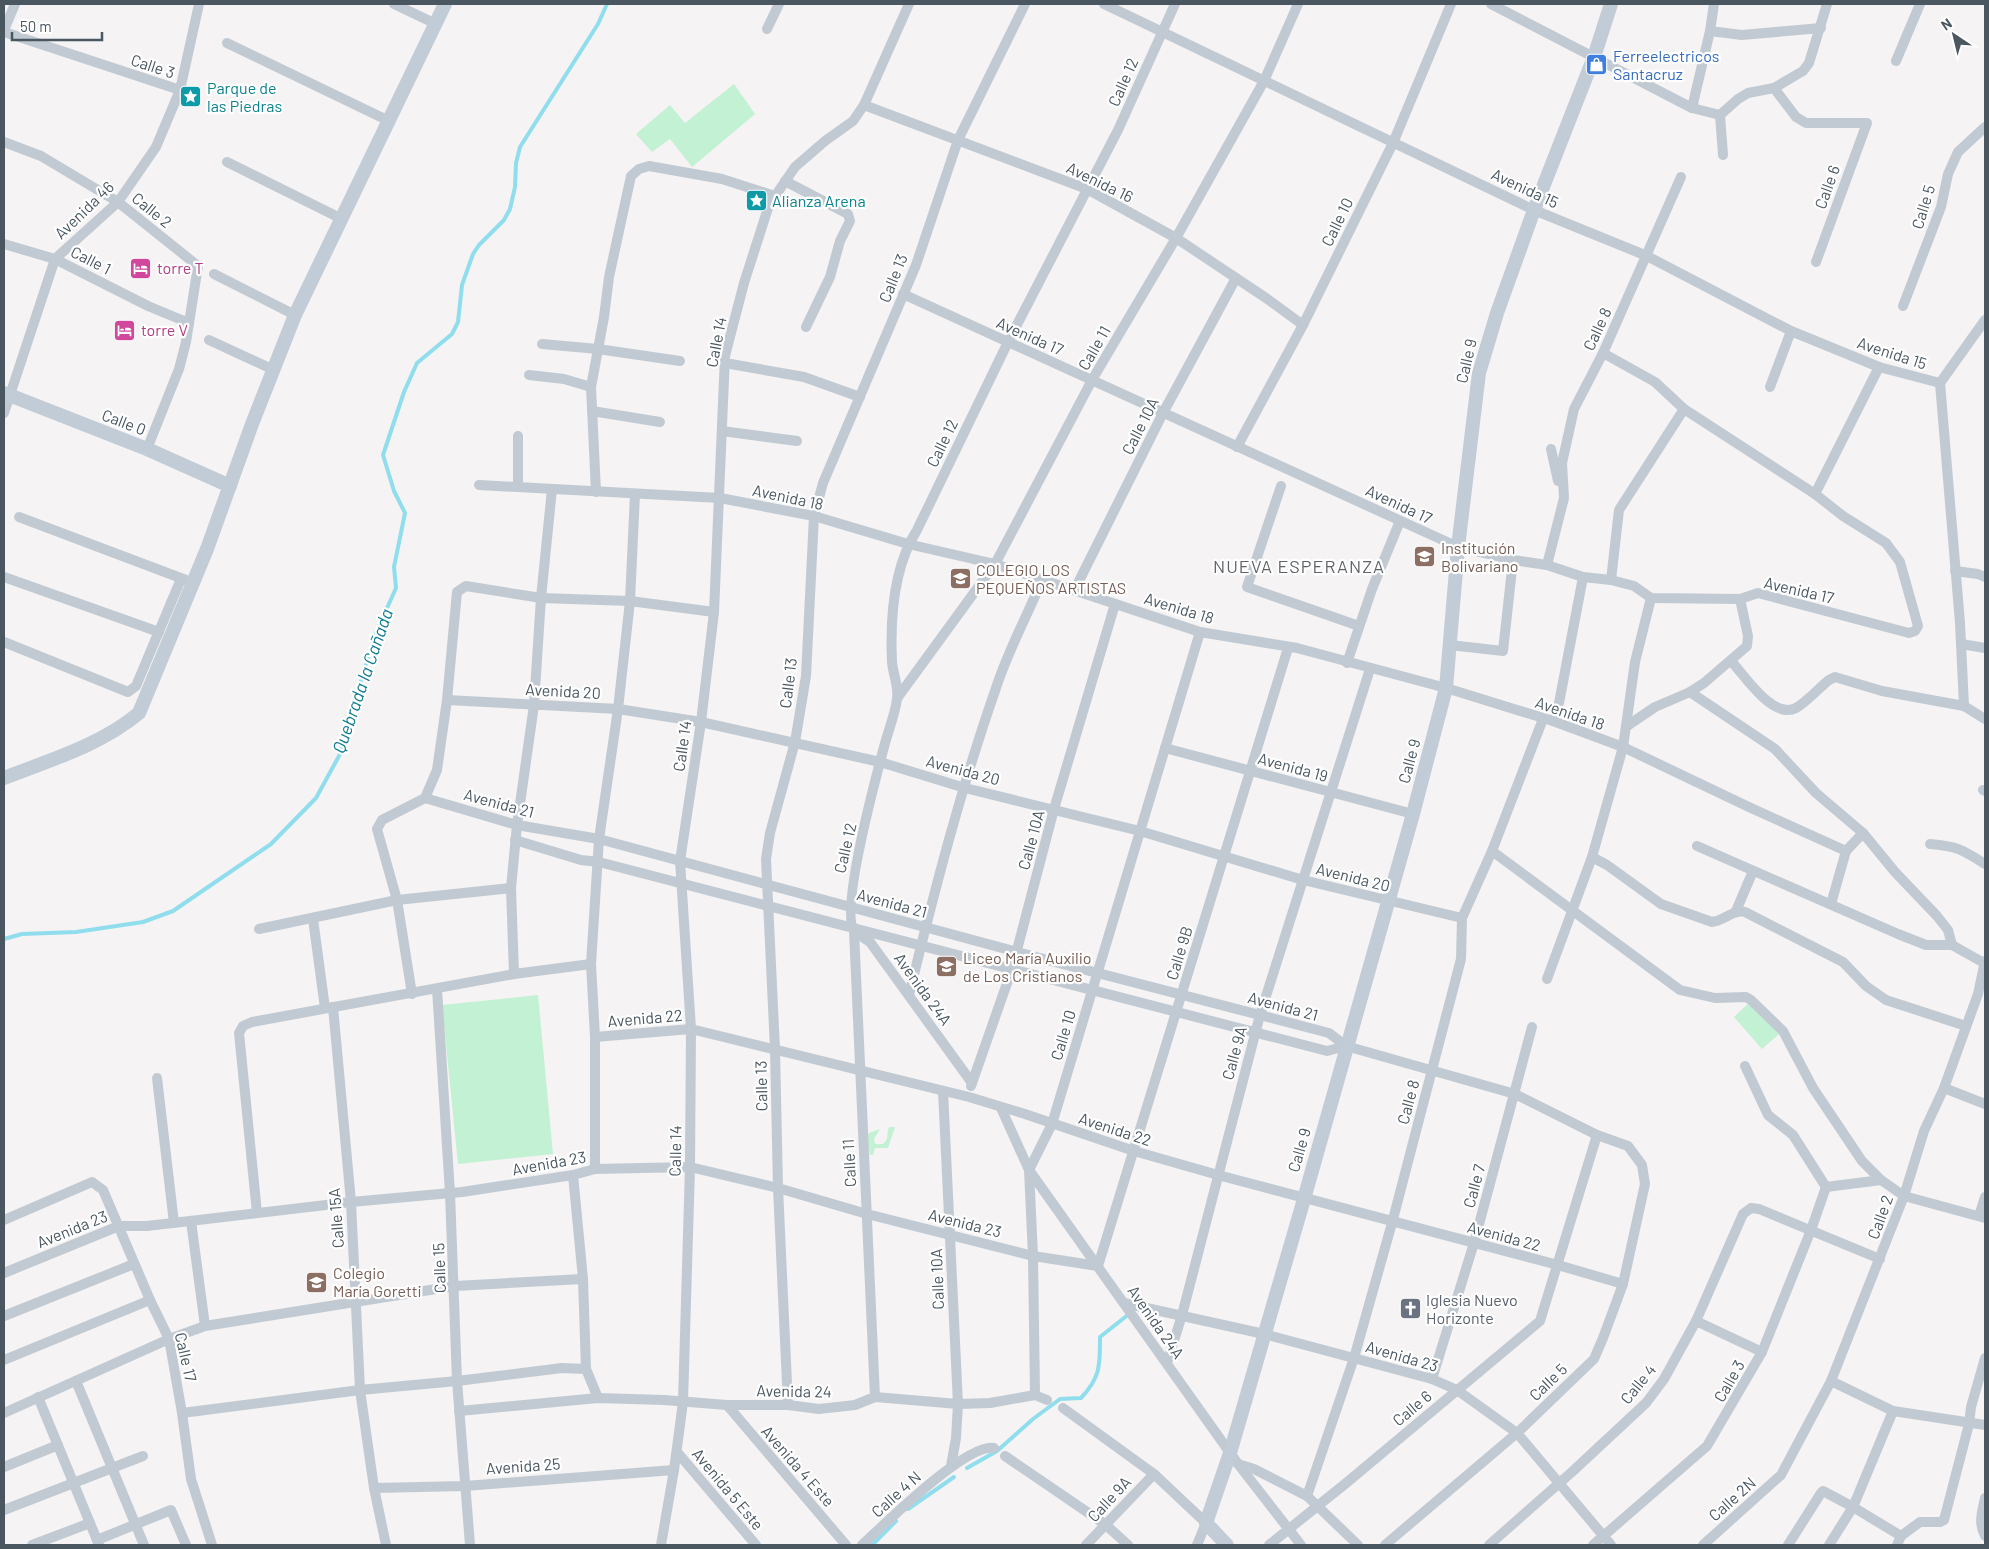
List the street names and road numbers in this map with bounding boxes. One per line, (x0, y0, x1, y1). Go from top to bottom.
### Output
street label: Calle 3 (129, 50, 178, 82)
street label: Calle 12 (1103, 55, 1142, 109)
street label: Avenida 16 (1064, 157, 1137, 206)
street label: Calle 6 (1810, 162, 1843, 211)
street label: Avenida 15 (1489, 164, 1562, 211)
street label: Avenida 46 (50, 177, 117, 243)
street label: Calle 5 (1907, 183, 1938, 231)
street label: Calle 2 (129, 188, 176, 231)
street label: Calle 10 (1317, 194, 1356, 249)
street label: Calle 1 (68, 241, 114, 278)
street label: Calle 13 (874, 251, 911, 305)
street label: Calle 8 (1578, 304, 1615, 353)
street label: Avenida 17 (994, 312, 1067, 359)
street label: Calle 14 (701, 315, 730, 369)
street label: Calle 11 (1073, 322, 1114, 373)
street label: Avenida 15 (1855, 332, 1929, 373)
street label: Calle 9 (1451, 337, 1480, 385)
street label: Calle 10A (1117, 394, 1162, 457)
street label: Calle 0 (99, 404, 149, 439)
street label: Calle 12 (922, 416, 961, 470)
street label: Avenida 18 (751, 480, 825, 513)
street label: Avenida 17 (1363, 480, 1436, 527)
street label: Avenida 17 (1762, 572, 1836, 607)
street label: Avenida 18 (1142, 588, 1216, 627)
street label: Calle 13 (775, 657, 800, 709)
street label: Avenida 20 (525, 679, 601, 702)
street label: Avenida 18 (1533, 692, 1607, 733)
street label: Calle 14 (669, 719, 694, 773)
street label: Calle 9 (1393, 737, 1424, 785)
street label: Avenida 19 (1256, 748, 1330, 785)
street label: Avenida 20 (924, 751, 1002, 788)
street label: Avenida 21 (462, 784, 536, 821)
street label: Calle 10A (1013, 808, 1048, 872)
street label: Calle 12 (830, 821, 860, 875)
street label: Avenida 20 (1314, 858, 1392, 895)
street label: Avenida 21 (855, 884, 929, 921)
street label: Calle 9B (1161, 924, 1196, 982)
street label: Avenida 24A (891, 949, 956, 1029)
street label: Avenida 21 (1246, 987, 1320, 1024)
street label: Avenida 22 (607, 1005, 683, 1030)
street label: Calle 10 (1046, 1007, 1079, 1062)
street label: Calle 9A (1217, 1024, 1250, 1082)
street label: Calle 13 (751, 1060, 770, 1112)
street label: Calle 8 (1392, 1078, 1423, 1126)
street label: Avenida 22 (1077, 1108, 1154, 1149)
street label: Calle 14 (665, 1125, 684, 1177)
street label: Calle 9 (1283, 1126, 1314, 1174)
street label: Calle 11 (838, 1138, 859, 1188)
street label: Avenida 23 (511, 1147, 587, 1178)
street label: Calle 7 (1459, 1162, 1489, 1210)
street label: Calle 15A (324, 1187, 347, 1249)
street label: Calle 2 (1863, 1192, 1896, 1241)
street label: Avenida 23 (927, 1204, 1004, 1241)
street label: Avenida 23 (34, 1206, 110, 1251)
street label: Avenida 22 (1465, 1217, 1543, 1254)
street label: Calle 15 (428, 1242, 449, 1294)
street label: Calle 10A (926, 1248, 947, 1310)
street label: Avenida 24A (1124, 1281, 1189, 1362)
street label: Calle 17 (172, 1330, 201, 1384)
street label: Avenida 23 (1364, 1336, 1441, 1375)
street label: Calle 3 (1709, 1356, 1748, 1405)
street label: Calle 5 (1525, 1359, 1570, 1404)
street label: Calle 4 (1616, 1360, 1659, 1407)
street label: Avenida 24 (756, 1380, 832, 1401)
street label: Calle 6 (1388, 1386, 1435, 1429)
street label: Avenida 4 Este (758, 1421, 839, 1510)
street label: Avenida 5 Este (689, 1444, 768, 1533)
street label: Avenida 25 (485, 1453, 561, 1478)
street label: Calle 4 N (867, 1467, 924, 1521)
street label: Calle 9A (1083, 1472, 1135, 1525)
street label: Calle 2N (1704, 1473, 1759, 1525)

